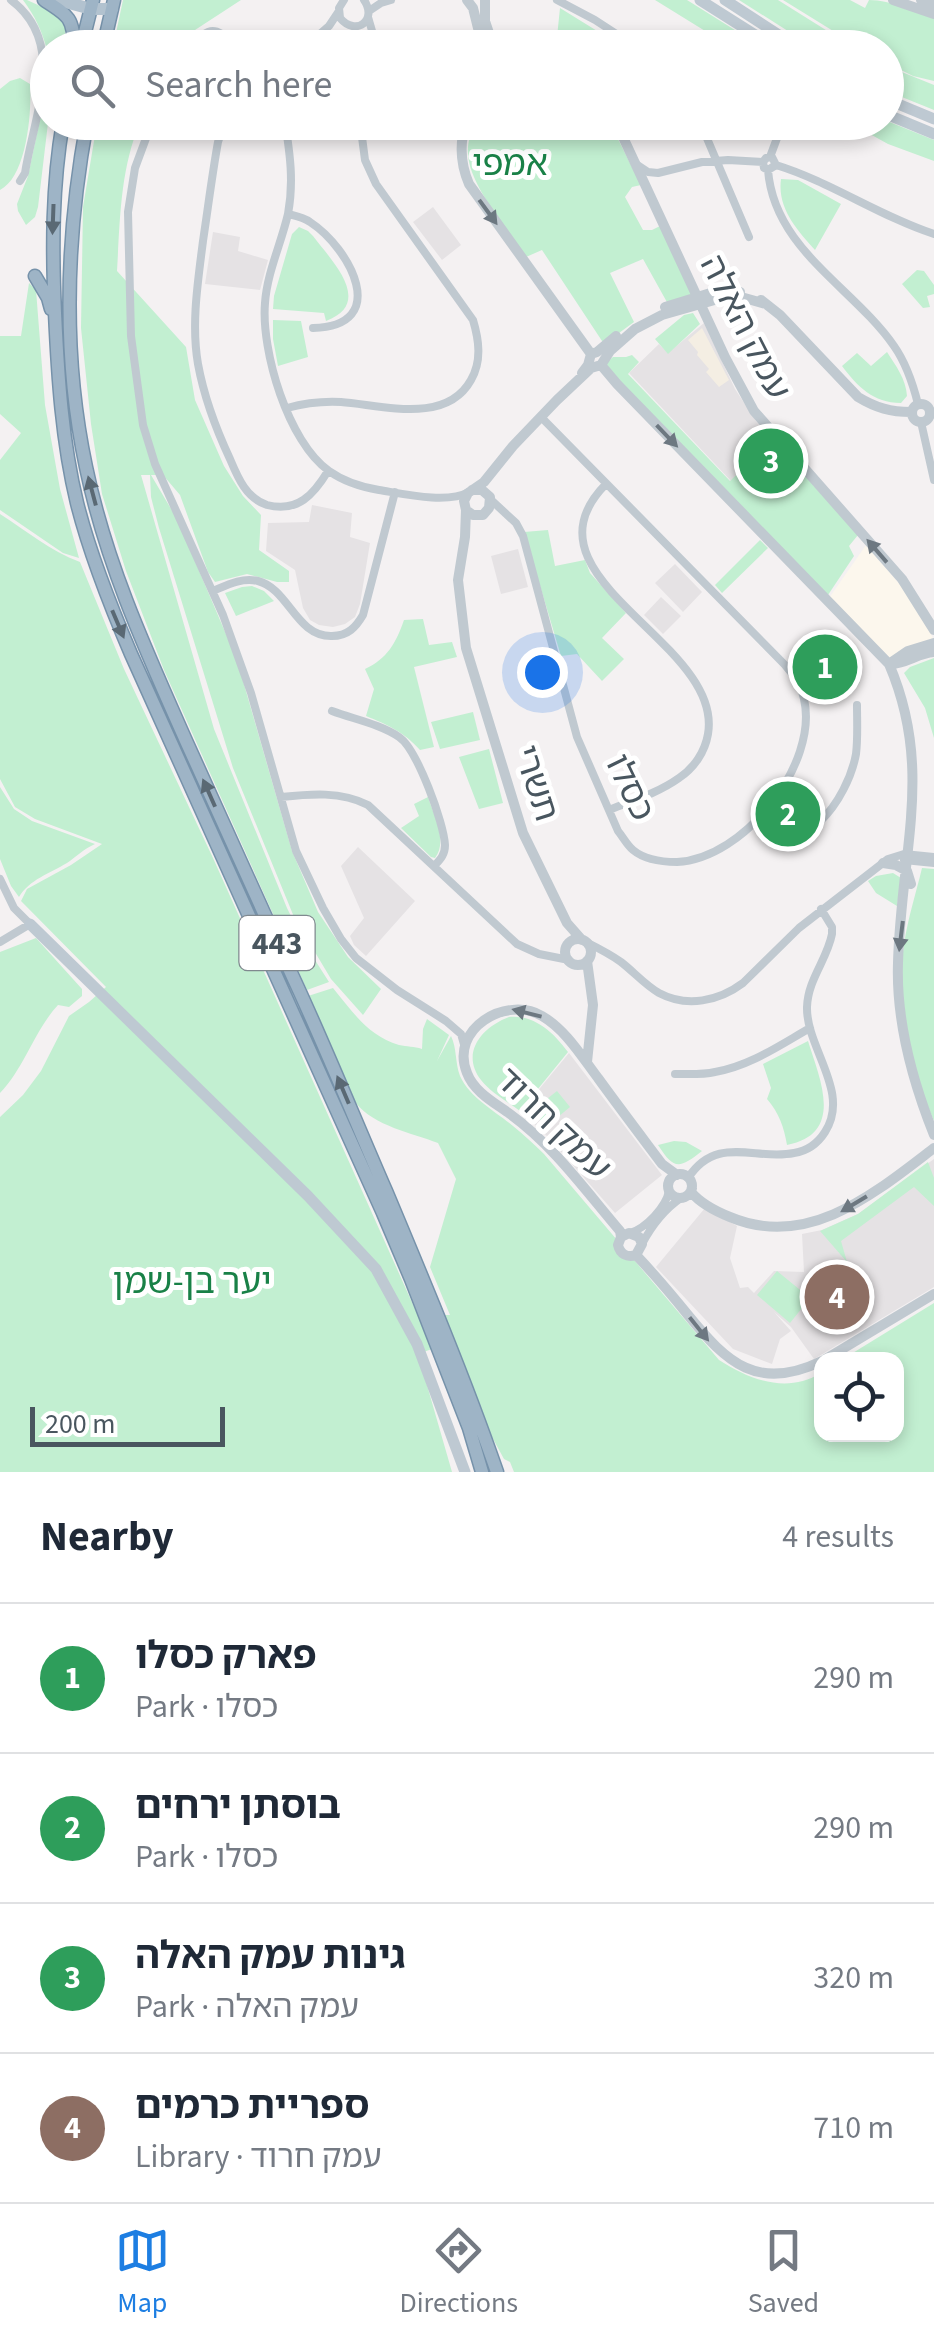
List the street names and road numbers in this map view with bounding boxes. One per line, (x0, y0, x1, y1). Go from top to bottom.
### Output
street label: עמק האלה (687, 246, 803, 409)
street label: תשרי (500, 739, 572, 828)
street label: כסלו (593, 746, 668, 829)
road number: 443 (240, 916, 314, 970)
street label: עמק חרוד (484, 1056, 622, 1192)

